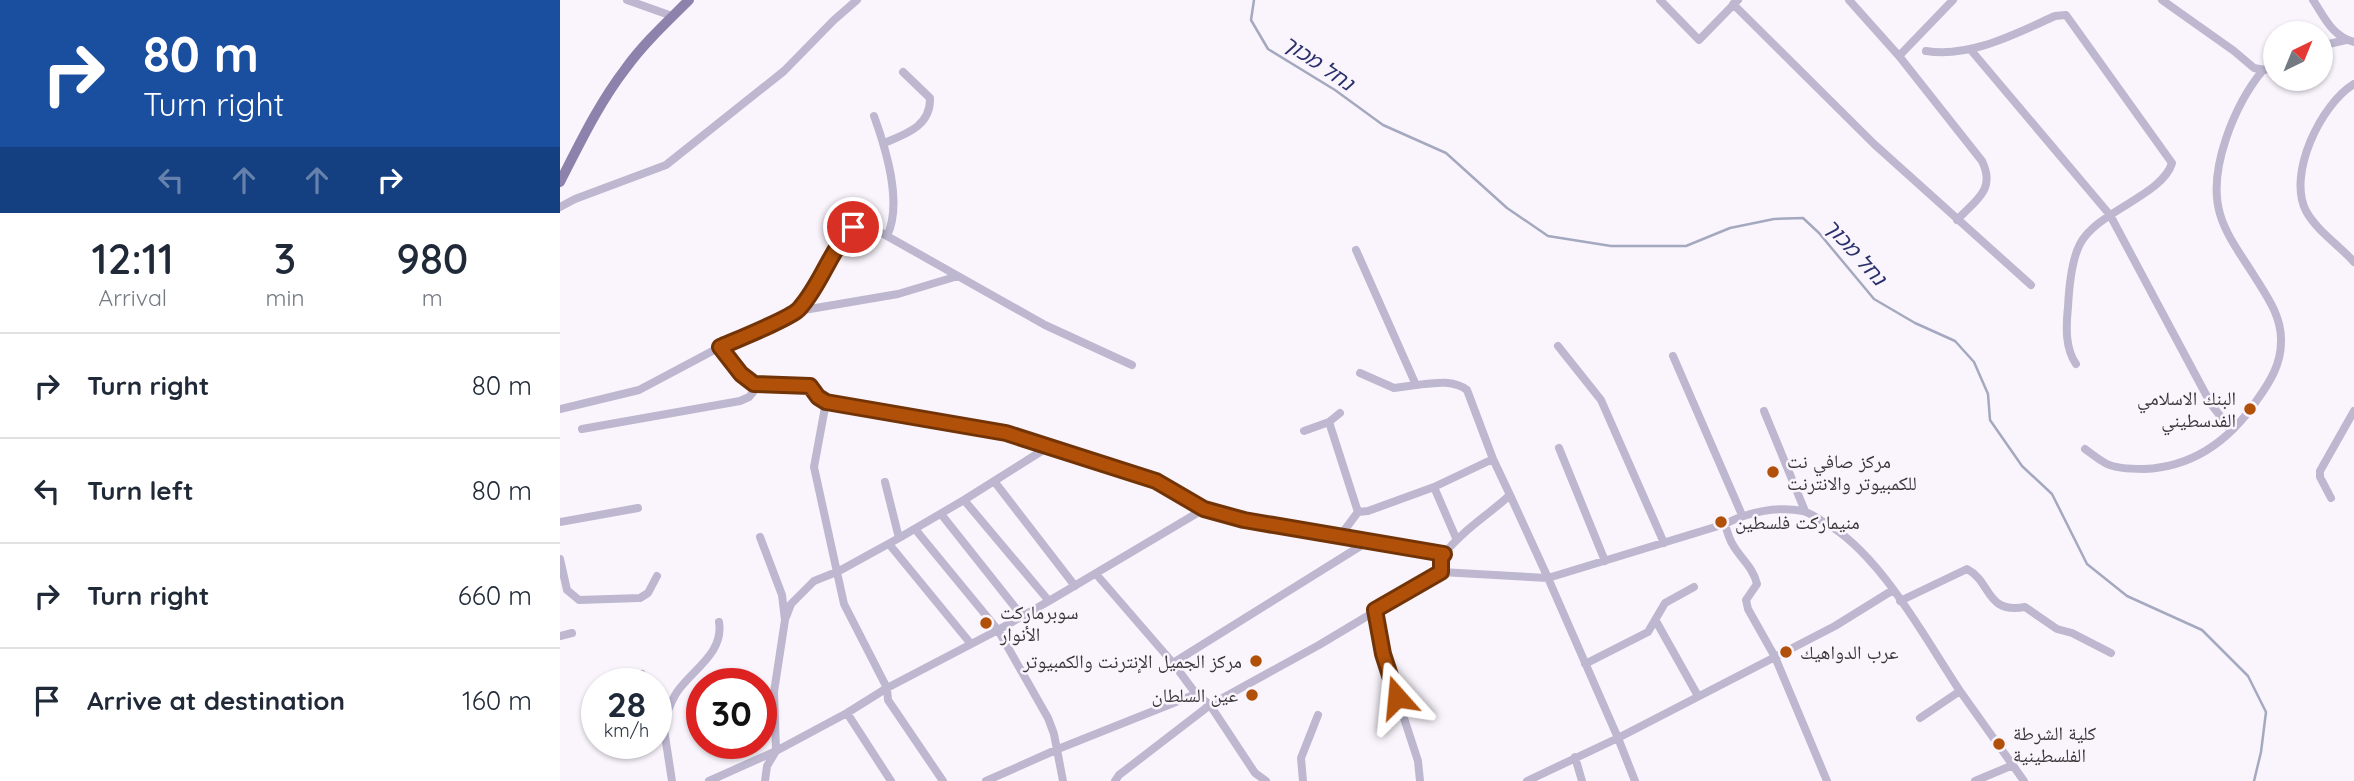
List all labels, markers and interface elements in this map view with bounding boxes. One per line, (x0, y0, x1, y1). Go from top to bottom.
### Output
north arrow (2263, 21, 2333, 91)
map controls (2263, 21, 2333, 91)
text: 80 m (143, 23, 259, 84)
icon: right (28, 28, 119, 119)
water label: נחל מכוך (1278, 29, 1361, 97)
text: Turn right (143, 84, 284, 124)
icon: left (152, 161, 190, 199)
icon: ahead (225, 161, 263, 199)
icon: ahead (298, 161, 336, 199)
icon: right (371, 161, 409, 199)
pin (823, 197, 883, 257)
icon: arrive (834, 208, 872, 246)
water label: נחל מכוך (1819, 213, 1894, 291)
text: 12:11 (92, 232, 174, 285)
text: 3 (274, 232, 296, 285)
text: 980 (396, 232, 468, 285)
text: Arrival (98, 283, 167, 312)
text: min (265, 283, 305, 312)
text: m (422, 283, 443, 312)
icon: right (28, 367, 66, 405)
text: Turn right (87, 369, 209, 402)
text: 80 m (472, 369, 532, 402)
place label: البنك الاسلامي الفدسطيني (2137, 386, 2236, 436)
marker: البنك الاسلامي الفدسطيني (2242, 401, 2258, 417)
place label: مركز صافي نت للكمبيوتر والانترنت (1787, 449, 1917, 495)
marker: مركز صافي نت للكمبيوتر والانترنت (1765, 464, 1781, 480)
icon: left (28, 472, 66, 510)
text: Turn left (87, 474, 194, 507)
text: 80 m (472, 474, 532, 507)
place label: منيماركت فلسطين (1735, 510, 1860, 534)
marker: منيماركت فلسطين (1713, 514, 1729, 530)
icon: right (28, 577, 66, 615)
text: Turn right (87, 579, 209, 612)
text: 660 m (458, 579, 532, 612)
place label: سوبرماركت الأنوار (999, 600, 1079, 646)
marker: سوبرماركت الأنوار (978, 615, 994, 631)
place label: عرب الدواهيك (1800, 640, 1899, 664)
marker: عرب الدواهيك (1778, 644, 1794, 660)
place label: مركز الجميل الإنترنت والكمبيوتر (1022, 649, 1242, 674)
marker: مركز الجميل الإنترنت والكمبيوتر (1248, 653, 1264, 669)
position arrow (1360, 660, 1434, 734)
speed limit sign: 30 (686, 668, 777, 759)
icon: arrive (28, 682, 66, 720)
text: 28 (607, 682, 646, 726)
place label: عين السلطان (1152, 683, 1238, 707)
text: Arrive at destination (87, 684, 345, 717)
text: 160 m (462, 684, 532, 717)
marker: عين السلطان (1244, 687, 1260, 703)
text: km/h (604, 719, 649, 742)
place label: كلية الشرطة الفلسطينية (2013, 721, 2096, 767)
marker: كلية الشرطة الفلسطينية (1991, 736, 2007, 752)

